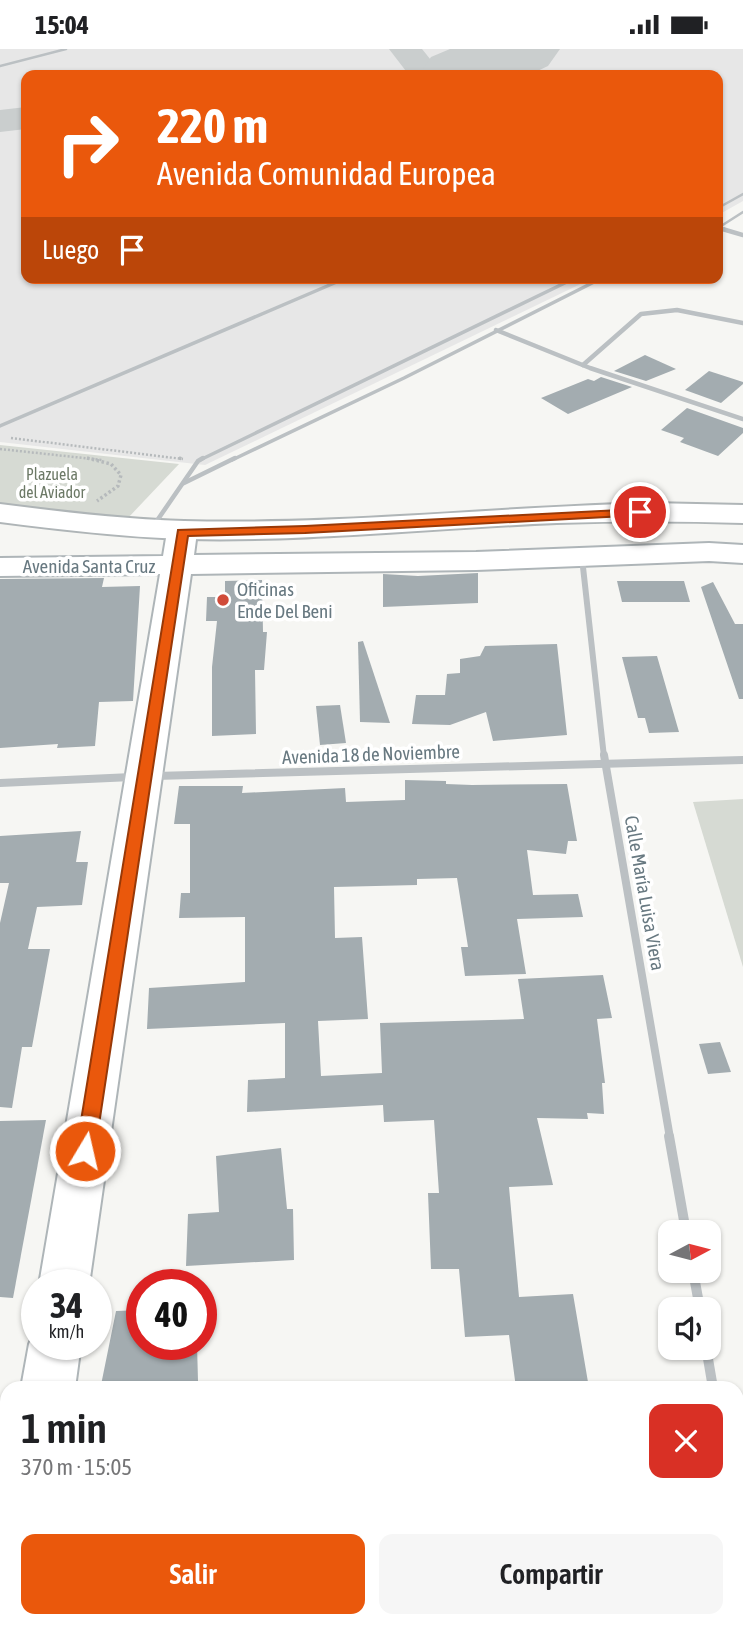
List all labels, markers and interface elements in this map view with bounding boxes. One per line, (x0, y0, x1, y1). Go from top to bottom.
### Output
text: 15:04 (35, 10, 89, 40)
text: 220 m (157, 97, 268, 153)
icon: right (42, 98, 133, 189)
text: Avenida Comunidad Europea (157, 155, 496, 192)
icon: arrive (113, 231, 151, 269)
text: Luego (42, 235, 99, 265)
park label: Plazuela del Aviador (19, 465, 86, 501)
pin (610, 482, 670, 542)
icon: arrive (621, 493, 659, 531)
street label: Avenida Santa Cruz (23, 555, 156, 577)
place label: Oficinas Ende Del Beni (237, 578, 333, 622)
marker: Oficinas Ende Del Beni (215, 592, 231, 608)
street label: Avenida 18 de Noviembre (282, 740, 460, 768)
street label: Calle María Luisa Viera (621, 814, 669, 972)
position arrow (48, 1114, 122, 1188)
north arrow (658, 1220, 721, 1283)
map controls (658, 1220, 721, 1360)
speed limit sign: 40 (126, 1269, 217, 1360)
text: 34 (50, 1285, 83, 1325)
button: sound (658, 1297, 721, 1360)
text: km/h (49, 1321, 84, 1342)
text: 1 min (21, 1404, 107, 1452)
button: close (649, 1404, 723, 1478)
text: 370 m · 15:05 (21, 1454, 132, 1480)
button: Salir (21, 1534, 365, 1614)
button: Compartir (379, 1534, 723, 1614)

